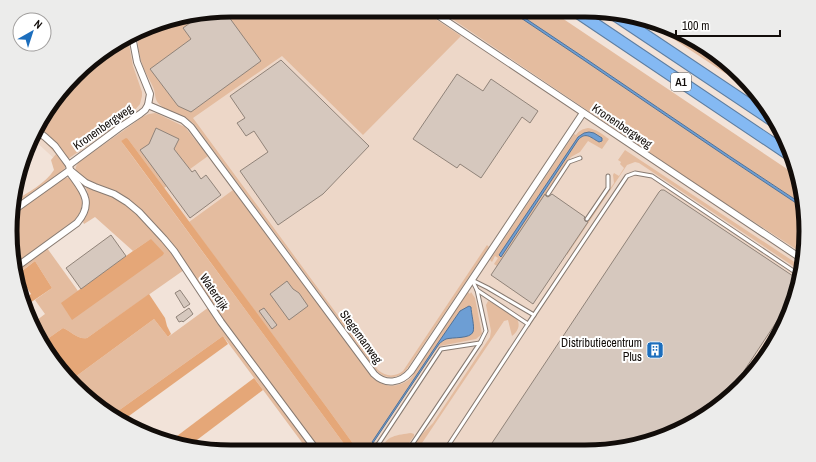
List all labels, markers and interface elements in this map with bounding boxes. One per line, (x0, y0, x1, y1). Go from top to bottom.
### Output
north arrow (12, 12, 52, 52)
scale bar (676, 12, 780, 38)
text: N (31, 17, 45, 32)
text: 100 m (682, 18, 709, 34)
road number: A1 (671, 73, 691, 91)
street label: Kronenbergweg (70, 100, 136, 153)
street label: Kronenbergweg (589, 100, 656, 152)
street label: Waterdijk (196, 270, 232, 314)
street label: Stegemanweg (336, 307, 386, 368)
place label: Distributiecentrum Plus (561, 335, 642, 365)
building icon: Distributiecentrum Plus (645, 340, 665, 360)

